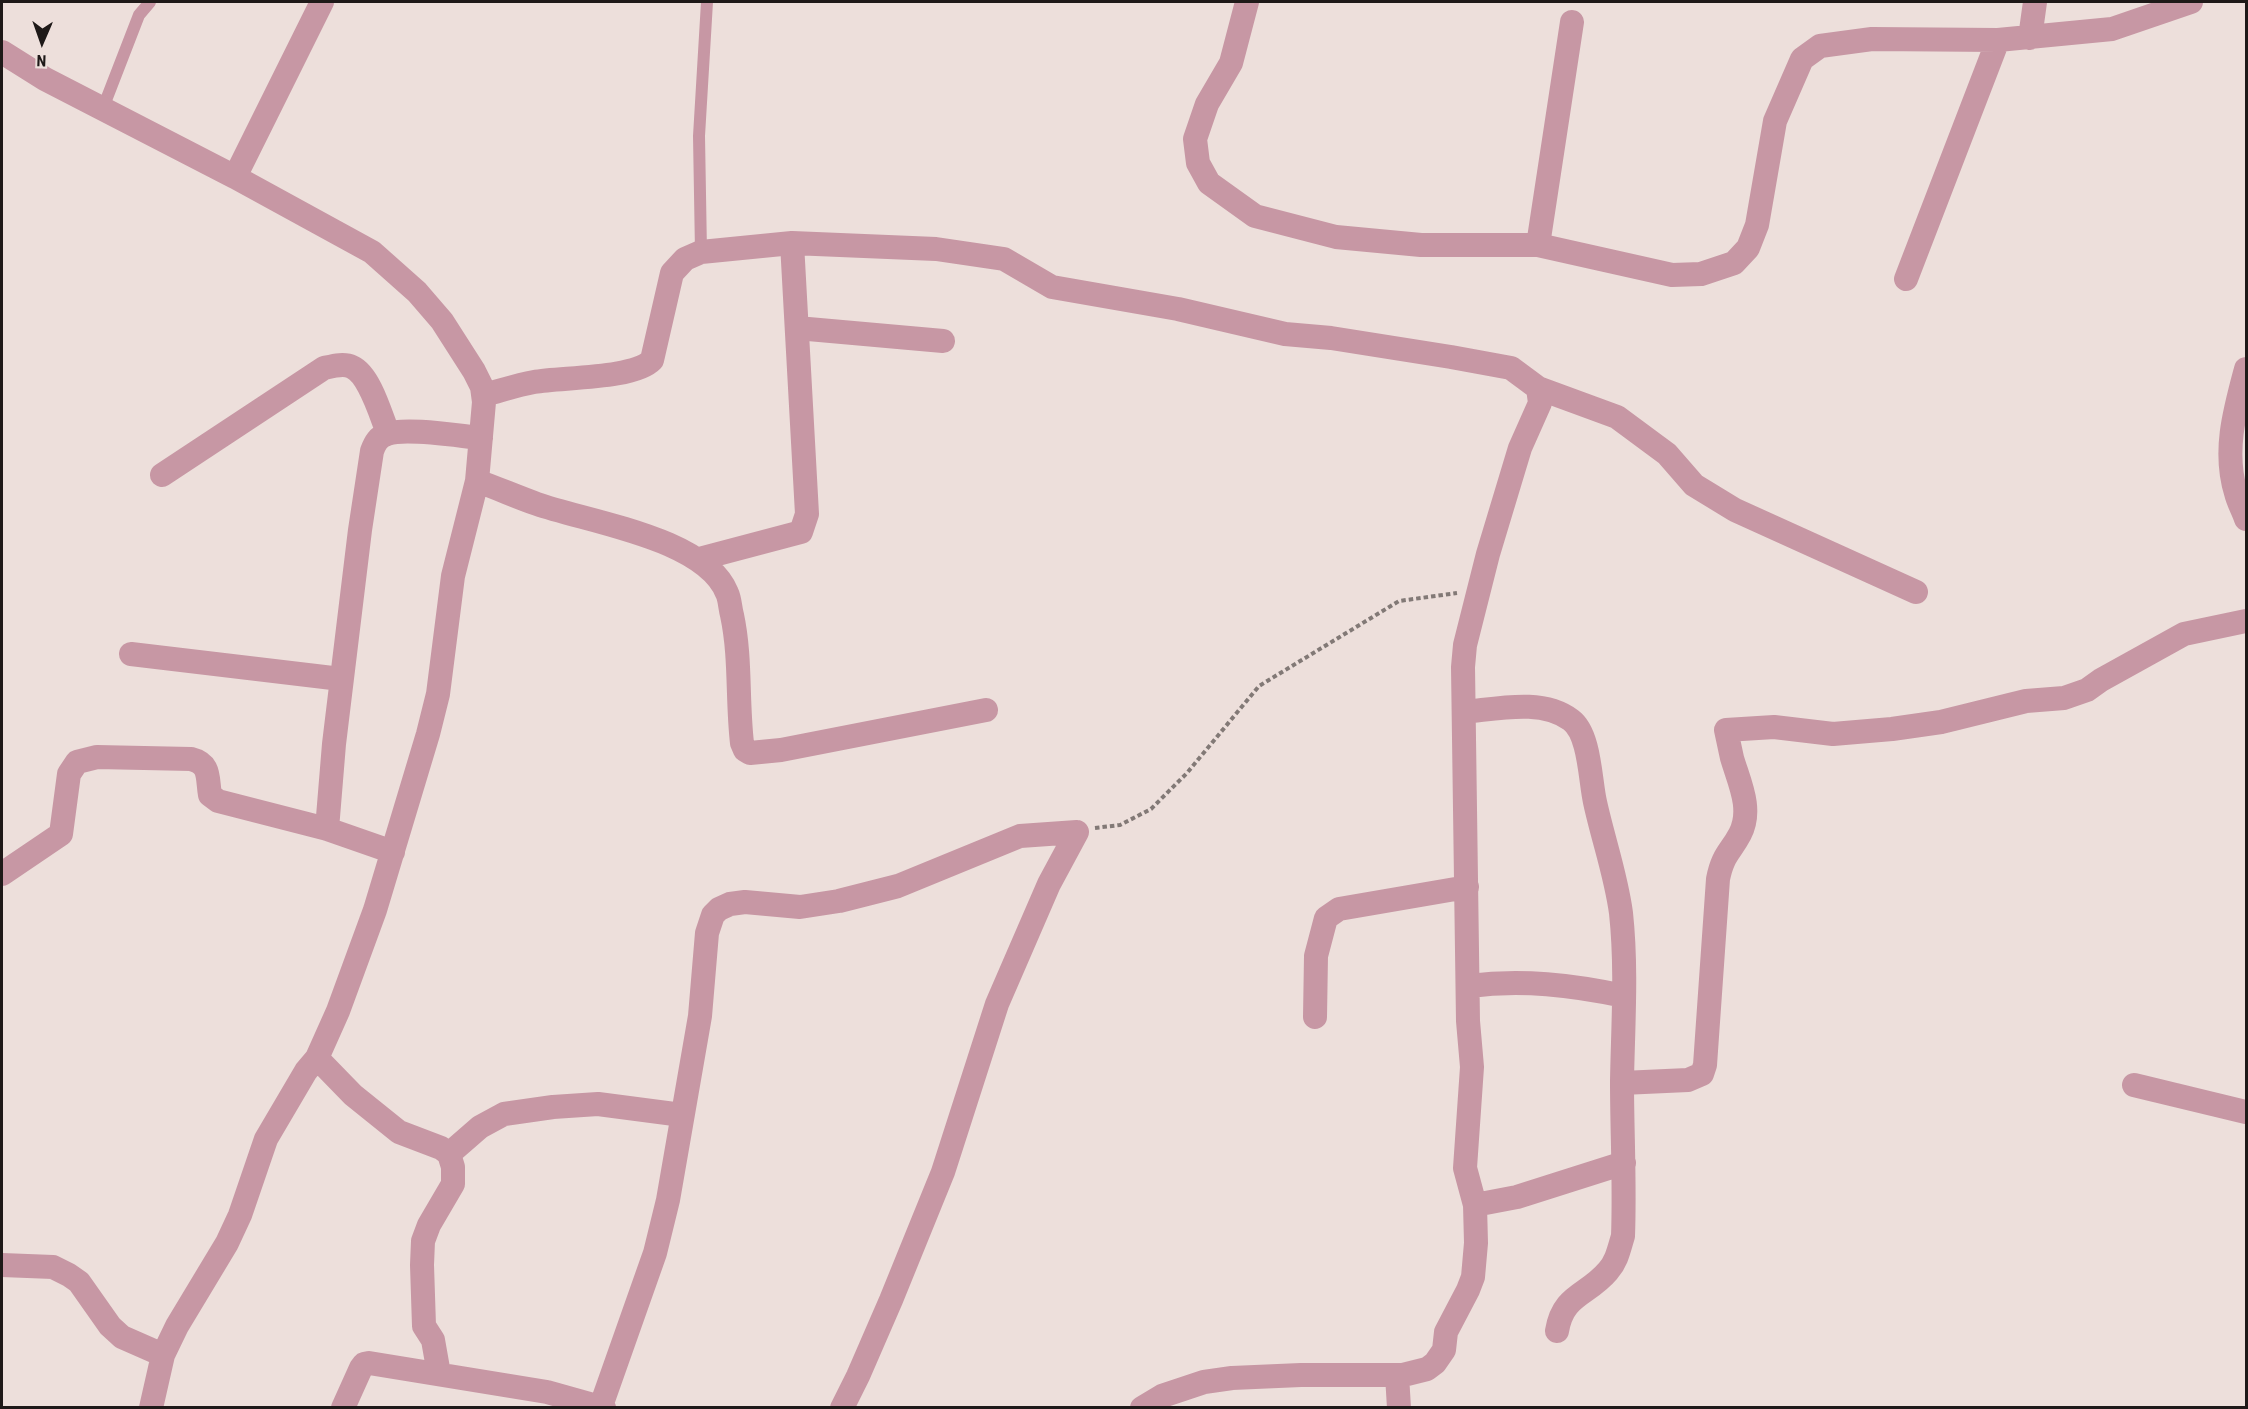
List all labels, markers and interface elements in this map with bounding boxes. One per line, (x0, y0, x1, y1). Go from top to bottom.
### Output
north arrow (12, 12, 72, 72)
text: N (36, 51, 47, 70)

